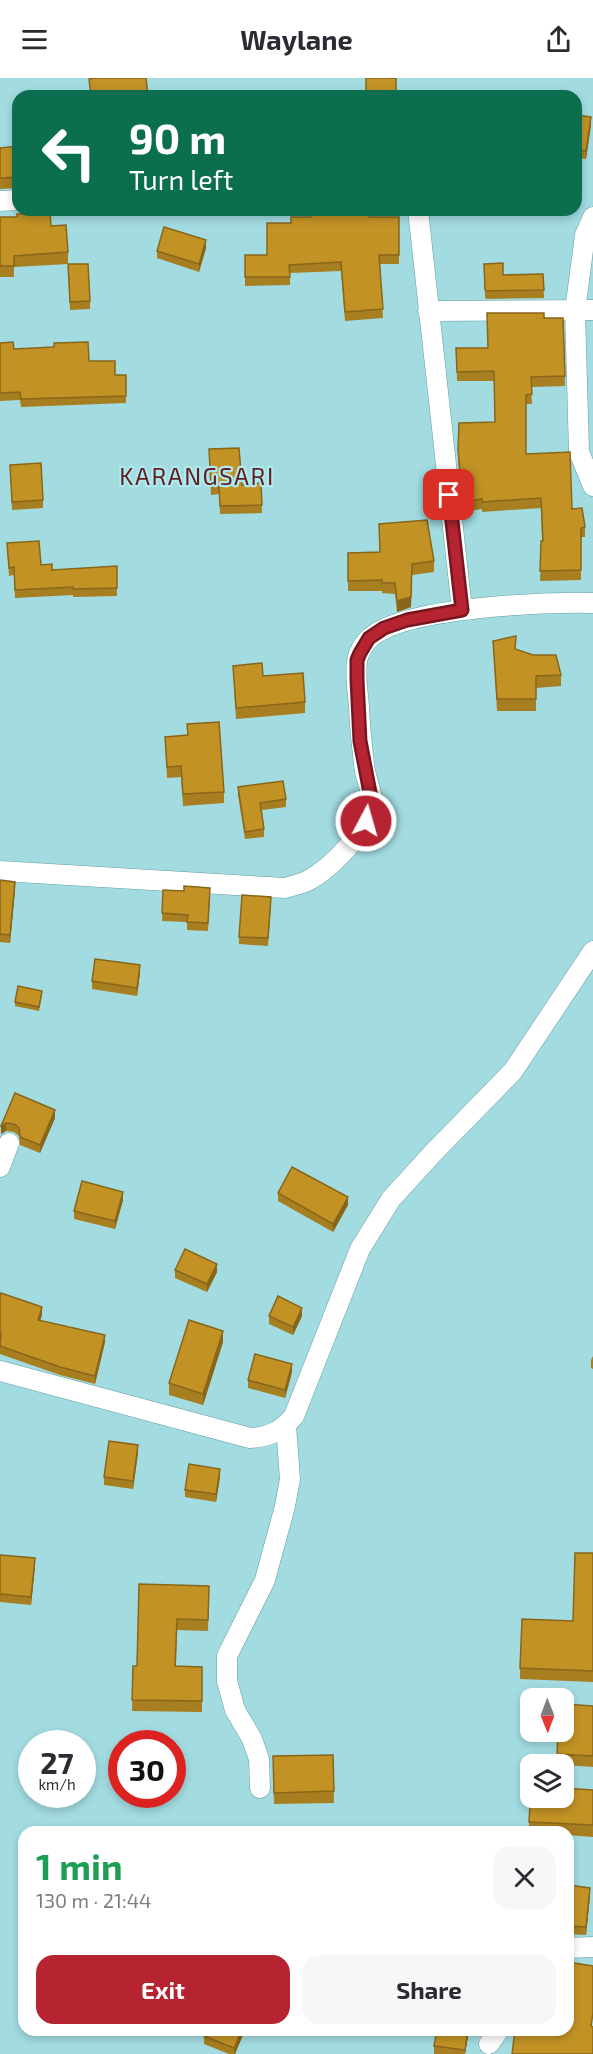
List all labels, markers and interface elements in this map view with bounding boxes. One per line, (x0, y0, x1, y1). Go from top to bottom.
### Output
icon: menu (18, 23, 51, 56)
text: Waylane (240, 23, 353, 55)
icon: share (542, 23, 575, 56)
text: 90 m (129, 112, 226, 162)
icon: left (30, 114, 108, 192)
text: Turn left (129, 163, 233, 195)
district label: KARANGSARI (119, 461, 275, 490)
pin (423, 469, 474, 520)
icon: arrive (432, 478, 465, 511)
position arrow (334, 789, 398, 853)
north arrow (520, 1688, 574, 1742)
map controls (520, 1688, 574, 1808)
speed limit sign: 30 (108, 1730, 186, 1808)
text: 27 (40, 1744, 74, 1780)
button: layers (520, 1754, 574, 1808)
text: km/h (38, 1775, 76, 1793)
text: 1 min (36, 1844, 123, 1887)
button: close (493, 1846, 556, 1909)
text: 130 m · 21:44 (36, 1888, 151, 1912)
button: Exit (36, 1955, 290, 2024)
button: Share (302, 1955, 556, 2024)

